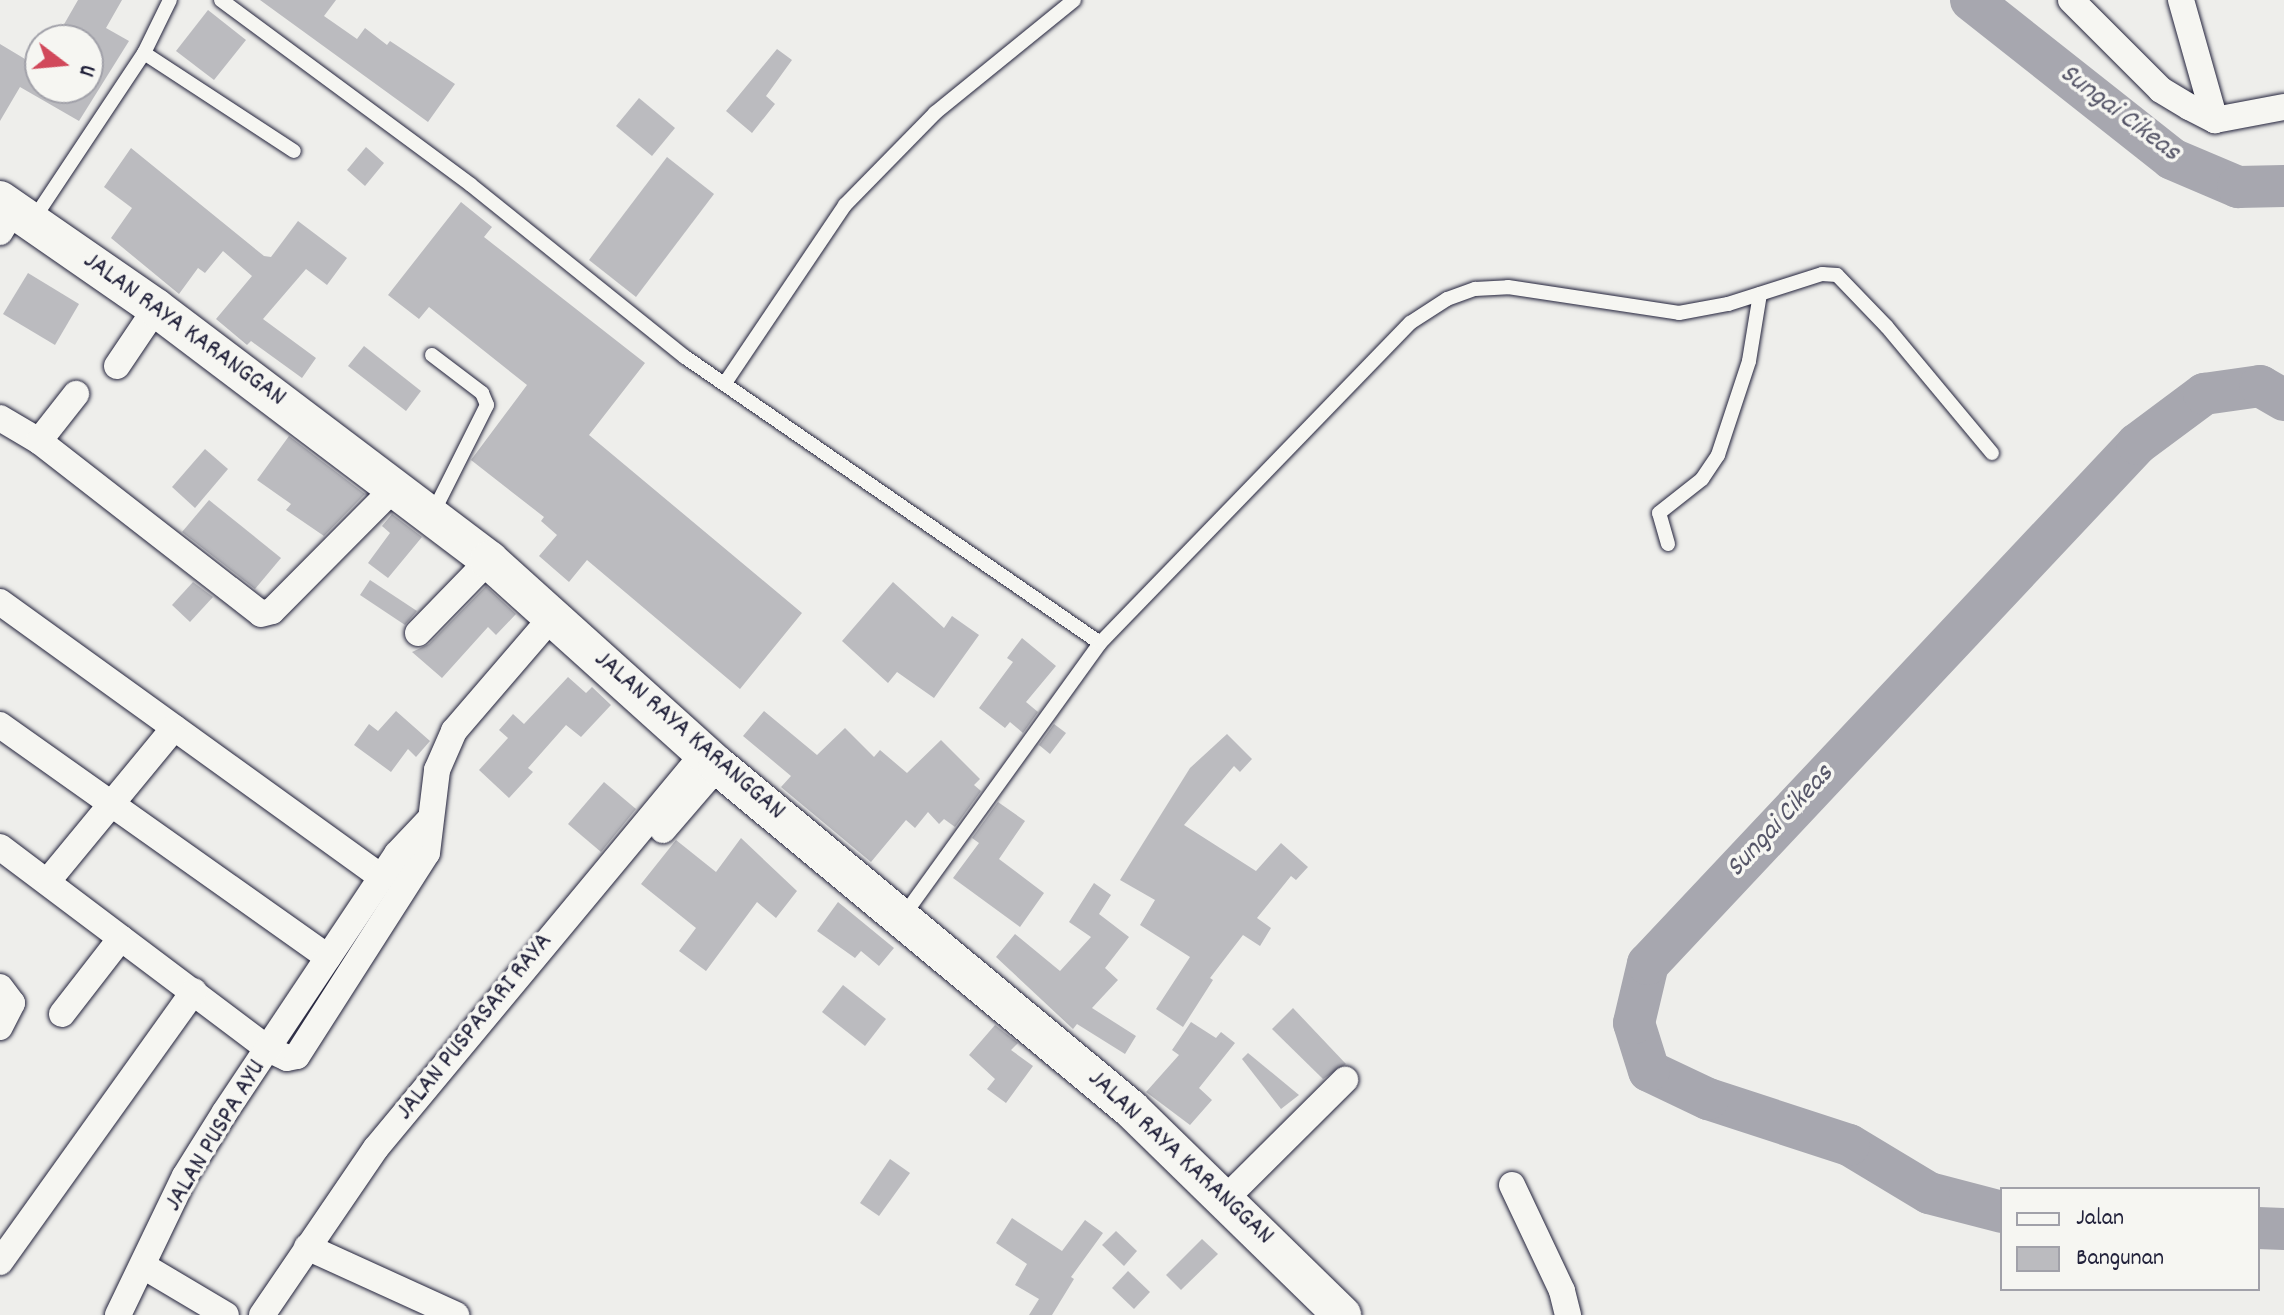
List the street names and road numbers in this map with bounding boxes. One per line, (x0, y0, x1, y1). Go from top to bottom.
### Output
street label: JALAN RAYA KARANGGAN (77, 246, 291, 414)
street label: JALAN RAYA KARANGGAN (587, 645, 791, 827)
street label: JALAN PUSPASARI RAYA (390, 927, 560, 1127)
street label: JALAN PUSPA AYU (159, 1055, 273, 1217)
street label: JALAN RAYA KARANGGAN (1080, 1064, 1280, 1252)

